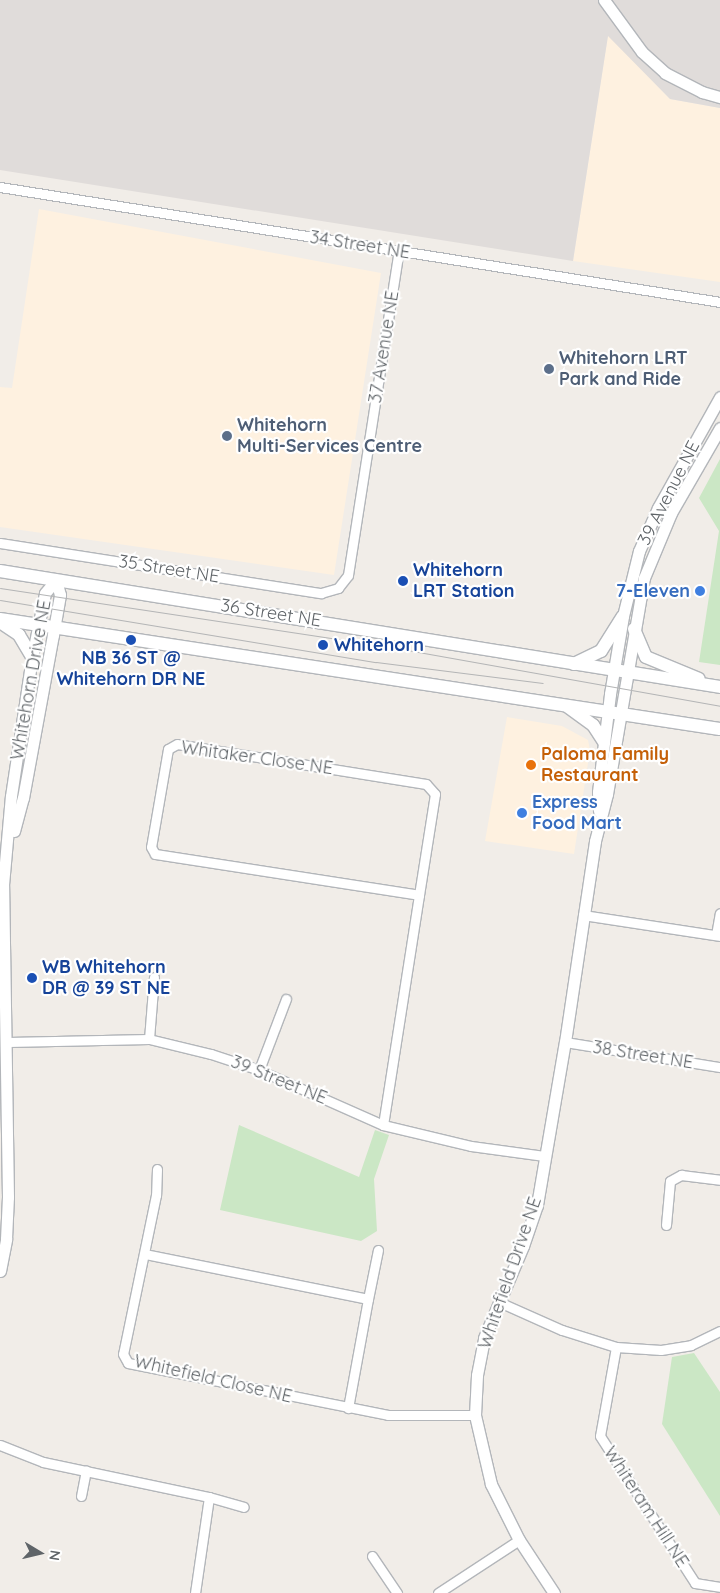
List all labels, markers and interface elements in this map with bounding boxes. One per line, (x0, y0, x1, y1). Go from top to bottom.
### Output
street label: 34 Street NE (308, 226, 412, 264)
street label: 37 Avenue NE (364, 289, 404, 405)
place label: Whitehorn LRT Park and Ride (559, 348, 688, 390)
marker: Whitehorn LRT Park and Ride (543, 363, 555, 375)
place label: Whitehorn Multi-Services Centre (237, 415, 422, 458)
marker: Whitehorn Multi-Services Centre (221, 430, 233, 442)
street label: 39 Avenue NE (633, 437, 705, 549)
street label: 35 Street NE (117, 550, 221, 588)
place label: Whitehorn LRT Station (413, 560, 515, 602)
marker: Whitehorn LRT Station (397, 575, 409, 587)
place label: 7-Eleven (616, 580, 690, 602)
marker: 7-Eleven (694, 585, 706, 597)
street label: 36 Street NE (219, 594, 323, 632)
street label: Whitehorn Drive NE (6, 598, 56, 762)
marker: NB 36 ST @ Whitehorn DR NE (125, 634, 137, 646)
place label: Whitehorn (334, 634, 424, 656)
marker: Whitehorn (316, 638, 330, 652)
place label: NB 36 ST @ Whitehorn DR NE (57, 648, 205, 691)
street label: Whitaker Close NE (180, 737, 334, 779)
place label: Paloma Family Restaurant (541, 744, 669, 786)
marker: Paloma Family Restaurant (525, 759, 537, 771)
place label: Express Food Mart (532, 792, 622, 834)
marker: Express Food Mart (516, 807, 528, 819)
place label: WB Whitehorn DR @ 39 ST NE (42, 957, 170, 1000)
marker: WB Whitehorn DR @ 39 ST NE (26, 972, 38, 984)
street label: 38 Street NE (591, 1036, 695, 1074)
street label: 39 Street NE (228, 1051, 330, 1109)
street label: Whitefield Drive NE (474, 1194, 546, 1352)
street label: Whitefield Close NE (132, 1350, 294, 1408)
street label: Whiteram Hill NE (599, 1442, 693, 1572)
north arrow (15, 1528, 65, 1578)
text: N (45, 1549, 65, 1562)

